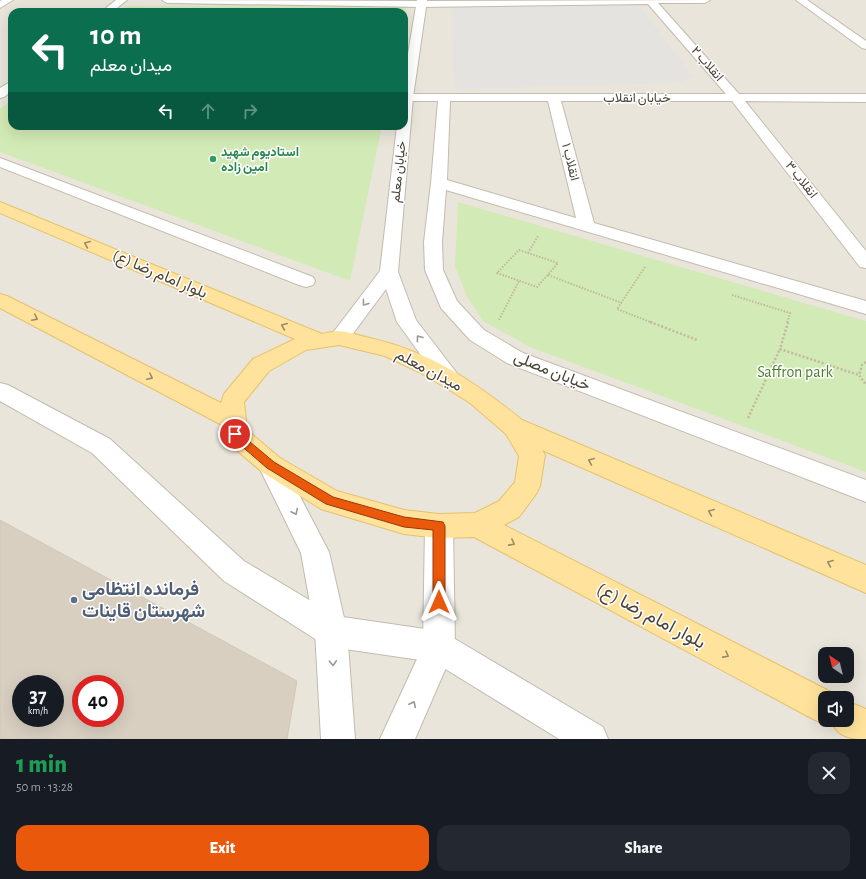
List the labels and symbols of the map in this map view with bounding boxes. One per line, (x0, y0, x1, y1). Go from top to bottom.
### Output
street label: انقلاب ۲ (689, 44, 725, 84)
street label: خیابان انقلاب (603, 92, 671, 106)
street label: خیابان معلم (389, 140, 410, 203)
street label: انقلاب ۱ (559, 142, 581, 182)
place label: استادیوم شهید امین زاده (221, 146, 299, 175)
marker: استادیوم شهید امین زاده (208, 154, 218, 164)
street label: انقلاب ۳ (783, 159, 819, 201)
one-way arrow (83, 240, 90, 248)
street label: بلوار امام رضا (ع) (109, 247, 210, 304)
one-way arrow (363, 299, 370, 306)
one-way arrow (30, 313, 38, 320)
one-way arrow (281, 322, 288, 330)
one-way arrow (417, 335, 424, 342)
street label: میدان معلم (392, 346, 465, 396)
street label: خیابان مصلی (511, 348, 593, 396)
park label: Saffron park (757, 364, 834, 380)
one-way arrow (146, 372, 153, 380)
pin (218, 417, 252, 451)
one-way arrow (588, 457, 595, 465)
one-way arrow (290, 508, 298, 515)
one-way arrow (707, 509, 715, 517)
one-way arrow (507, 538, 515, 546)
one-way arrow (827, 560, 834, 568)
street label: بلوار امام رضا (ع) (593, 579, 709, 654)
place label: فرمانده انتظامی شهرستان قاینات (82, 580, 205, 623)
position arrow (418, 581, 460, 623)
marker: فرمانده انتظامی شهرستان قاینات (69, 595, 79, 605)
north arrow (818, 647, 854, 683)
one-way arrow (722, 650, 729, 658)
one-way arrow (329, 660, 338, 666)
speed limit sign: 40 (72, 675, 124, 727)
one-way arrow (408, 700, 416, 708)

